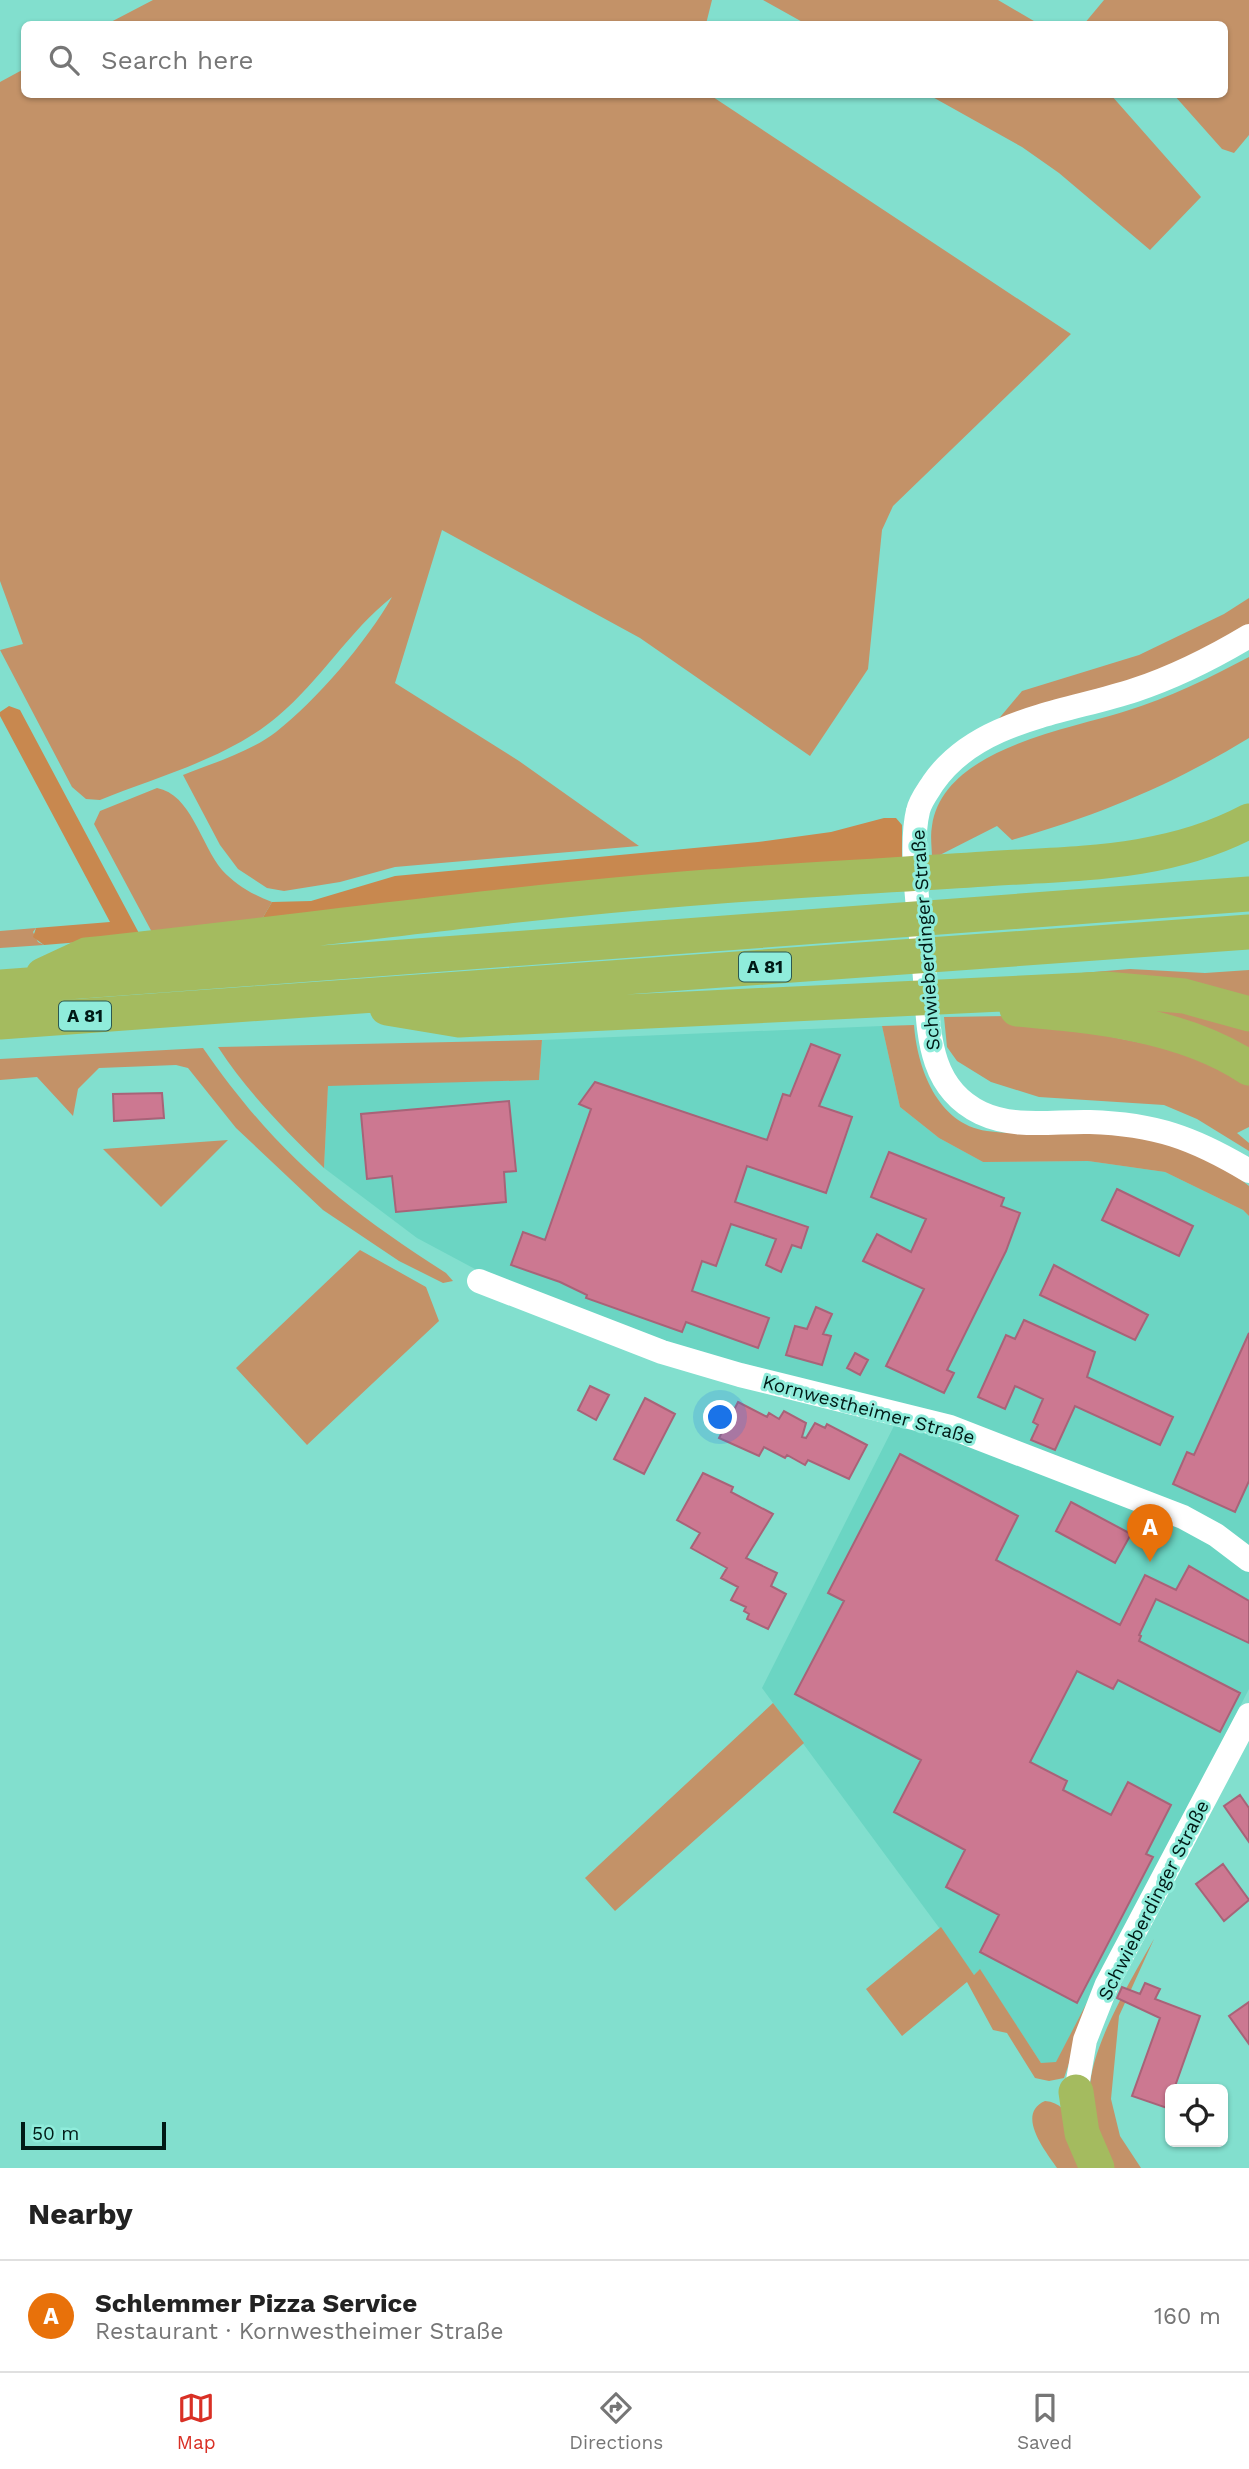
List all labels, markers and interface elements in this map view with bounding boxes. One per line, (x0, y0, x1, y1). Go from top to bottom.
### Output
search box (21, 21, 1228, 98)
icon: search (45, 41, 83, 79)
text: Search here (101, 45, 253, 75)
street label: Schwieberdinger Straße (906, 829, 945, 1051)
road number: A 81 (739, 952, 791, 982)
road number: A 81 (59, 1001, 111, 1030)
street label: Kornwestheimer Straße (760, 1370, 977, 1449)
your location (703, 1400, 737, 1434)
pin: A (1127, 1504, 1173, 1562)
street label: Schwieberdinger Straße (1093, 1796, 1214, 2004)
map controls (1165, 2084, 1228, 2147)
button: locate (1165, 2084, 1228, 2147)
scale bar (21, 2119, 166, 2151)
text: 50 m (32, 2122, 79, 2145)
text: Nearby (28, 2196, 133, 2231)
text: Schlemmer Pizza Service (95, 2288, 417, 2318)
text: A (43, 2303, 59, 2330)
text: 160 m (1154, 2303, 1221, 2330)
text: Restaurant · Kornwestheimer Straße (95, 2318, 504, 2345)
tab: Map (177, 2389, 216, 2454)
tab: Directions (569, 2389, 663, 2454)
tab: Saved (1017, 2389, 1072, 2454)

